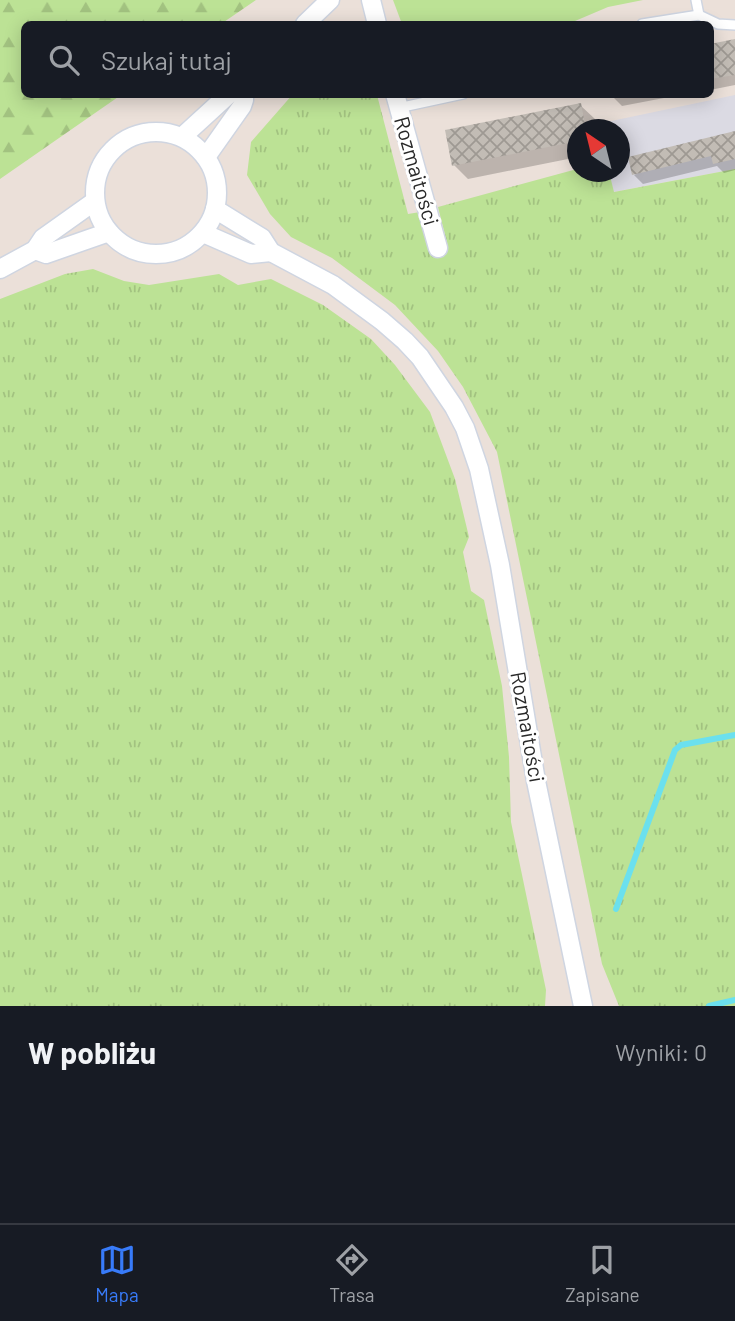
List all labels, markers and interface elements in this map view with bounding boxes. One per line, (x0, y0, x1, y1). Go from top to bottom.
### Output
search box (21, 21, 714, 98)
icon: search (45, 41, 83, 79)
text: Szukaj tutaj (101, 44, 232, 75)
street label: Rozmaitości (390, 113, 445, 228)
north arrow (567, 119, 630, 182)
street label: Rozmaitości (506, 669, 551, 784)
text: W pobliżu (28, 1034, 156, 1070)
text: Wyniki: 0 (615, 1038, 707, 1066)
tab: Mapa (95, 1241, 139, 1306)
tab: Trasa (329, 1241, 375, 1306)
tab: Zapisane (565, 1241, 640, 1306)

